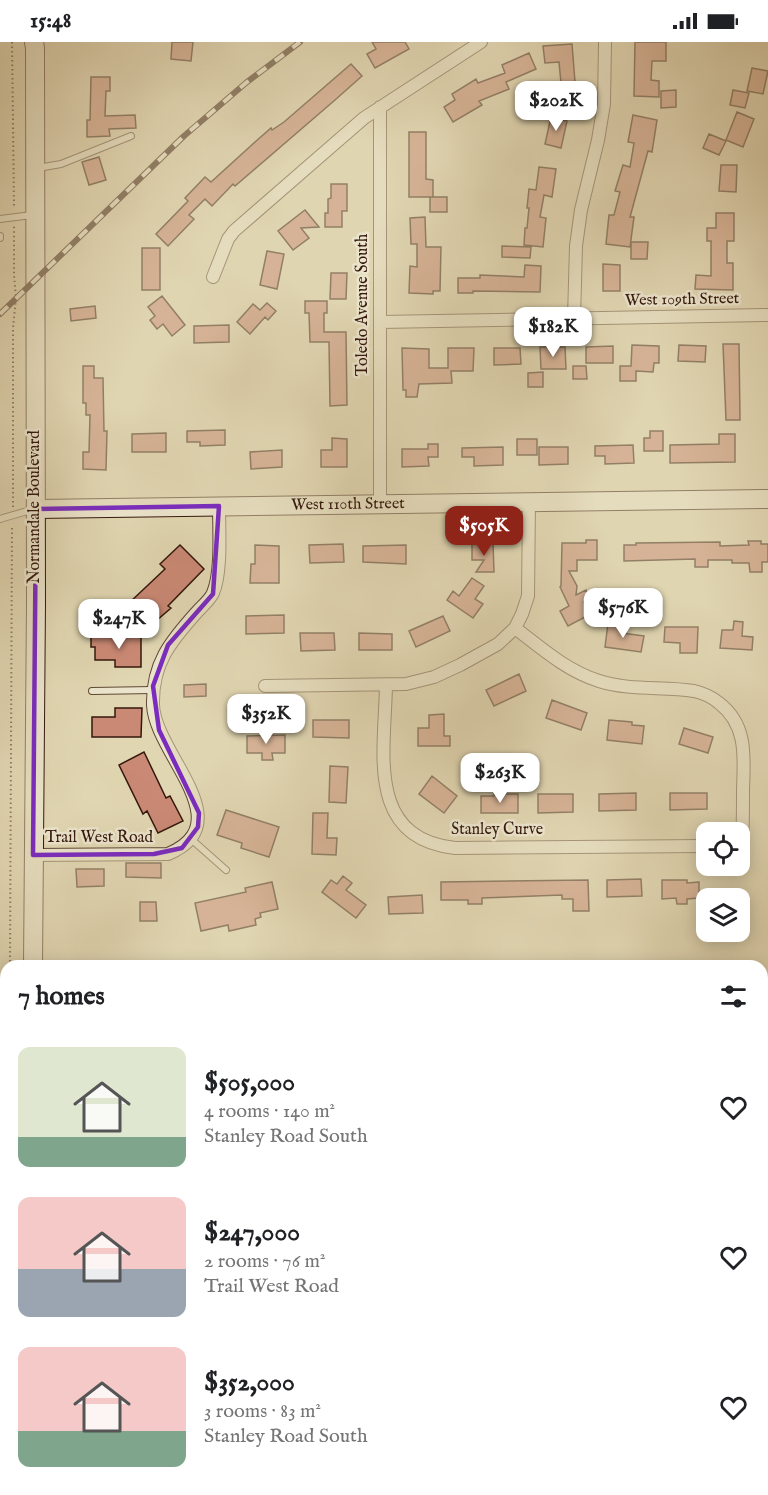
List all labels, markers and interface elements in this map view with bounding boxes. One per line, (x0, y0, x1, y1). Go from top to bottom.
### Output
text: 15:48 (30, 7, 71, 35)
pin: $202K (514, 81, 598, 132)
text: $202K (529, 88, 583, 113)
street label: Toledo Avenue South (353, 233, 373, 376)
street label: West 109th Street (625, 289, 740, 311)
pin: $182K (511, 307, 595, 358)
text: $182K (528, 314, 578, 339)
street label: Normandale Boulevard (25, 430, 45, 584)
street label: West 110th Street (291, 494, 405, 516)
pin: $505K (442, 506, 526, 557)
text: $505K (459, 513, 509, 538)
pin: $576K (581, 588, 665, 639)
text: $576K (598, 595, 648, 620)
pin: $247K (77, 599, 161, 650)
text: $247K (92, 606, 146, 631)
pin: $352K (224, 694, 308, 745)
text: $352K (241, 701, 291, 726)
pin: $263K (458, 753, 542, 804)
text: $263K (475, 760, 525, 785)
street label: Stanley Curve (451, 820, 543, 840)
map controls (696, 822, 750, 942)
button: locate (696, 822, 750, 876)
street label: Trail West Road (45, 828, 153, 848)
button: layers (696, 888, 750, 942)
text: 7 homes (18, 980, 105, 1013)
icon: filters (717, 980, 750, 1013)
text: $505,000 (204, 1066, 295, 1099)
icon: home (66, 1071, 138, 1143)
icon: heart (717, 1091, 750, 1124)
text: 4 rooms · 140 m² (204, 1099, 335, 1124)
text: Stanley Road South (204, 1124, 368, 1149)
text: $247,000 (204, 1216, 300, 1249)
icon: home (66, 1221, 138, 1293)
icon: heart (717, 1241, 750, 1274)
text: 2 rooms · 76 m² (204, 1249, 325, 1274)
text: Trail West Road (204, 1274, 339, 1299)
text: $352,000 (204, 1366, 295, 1399)
icon: home (66, 1371, 138, 1443)
icon: heart (717, 1391, 750, 1424)
text: 3 rooms · 83 m² (204, 1399, 321, 1424)
text: Stanley Road South (204, 1424, 368, 1449)

